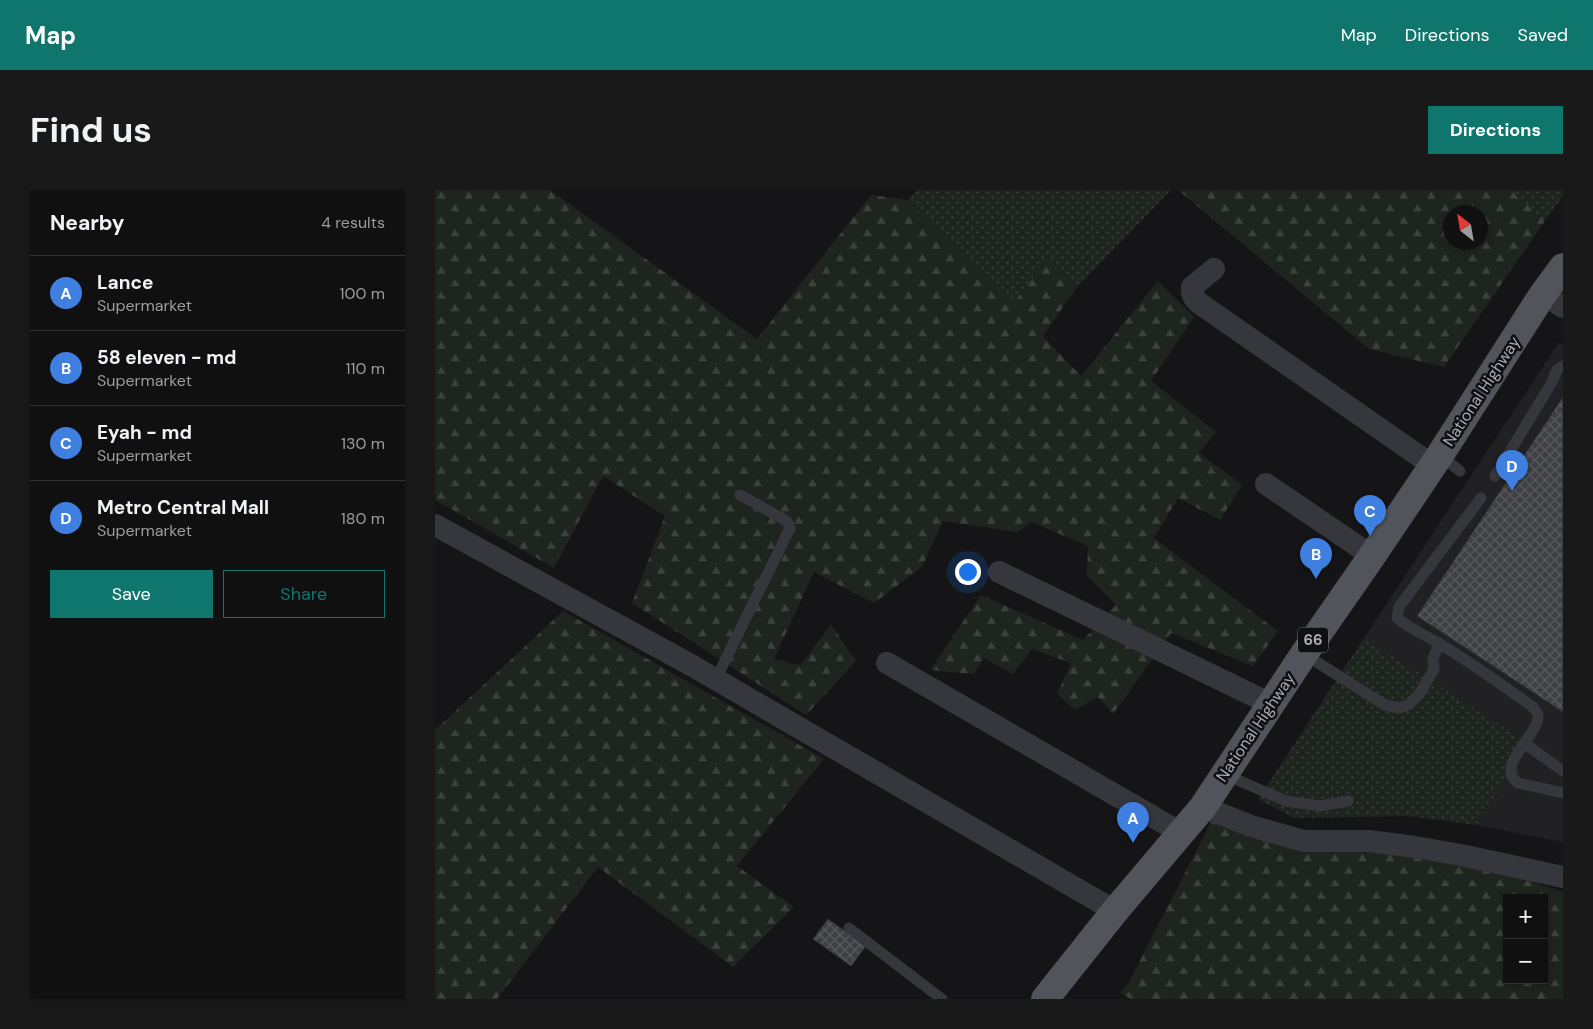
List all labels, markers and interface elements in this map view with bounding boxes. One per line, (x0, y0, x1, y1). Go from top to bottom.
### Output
text: Map (25, 20, 76, 51)
text: Map (1341, 23, 1377, 47)
text: Directions (1405, 23, 1490, 47)
text: Saved (1518, 23, 1568, 47)
button: Directions (1428, 106, 1563, 154)
text: Find us (30, 107, 152, 153)
north arrow (1443, 205, 1488, 250)
text: Nearby (50, 209, 124, 237)
text: 4 results (321, 212, 385, 233)
text: Lance (97, 270, 153, 295)
text: A (60, 283, 72, 304)
text: 100 m (340, 283, 385, 304)
text: Supermarket (97, 295, 192, 316)
street label: National Highway (1438, 332, 1525, 450)
text: 58 eleven - md (97, 345, 237, 370)
text: B (61, 358, 71, 379)
text: 110 m (346, 358, 385, 379)
text: Supermarket (97, 370, 192, 391)
text: Eyah - md (97, 420, 192, 445)
text: C (60, 433, 72, 454)
text: 130 m (341, 433, 385, 454)
text: Supermarket (97, 445, 192, 466)
pin: D (1496, 450, 1528, 491)
text: Metro Central Mall (97, 495, 269, 520)
pin: C (1354, 495, 1386, 536)
text: D (60, 508, 72, 529)
text: 180 m (341, 508, 385, 529)
text: Supermarket (97, 520, 192, 541)
pin: B (1300, 538, 1332, 579)
your location (955, 559, 981, 585)
button: Save (50, 570, 213, 618)
button: Share (223, 570, 385, 618)
road number: 66 (1298, 628, 1328, 652)
street label: National Highway (1211, 669, 1300, 786)
pin: A (1117, 802, 1149, 843)
map controls (1503, 894, 1548, 984)
button: + (1503, 894, 1548, 939)
button: − (1503, 939, 1548, 984)

